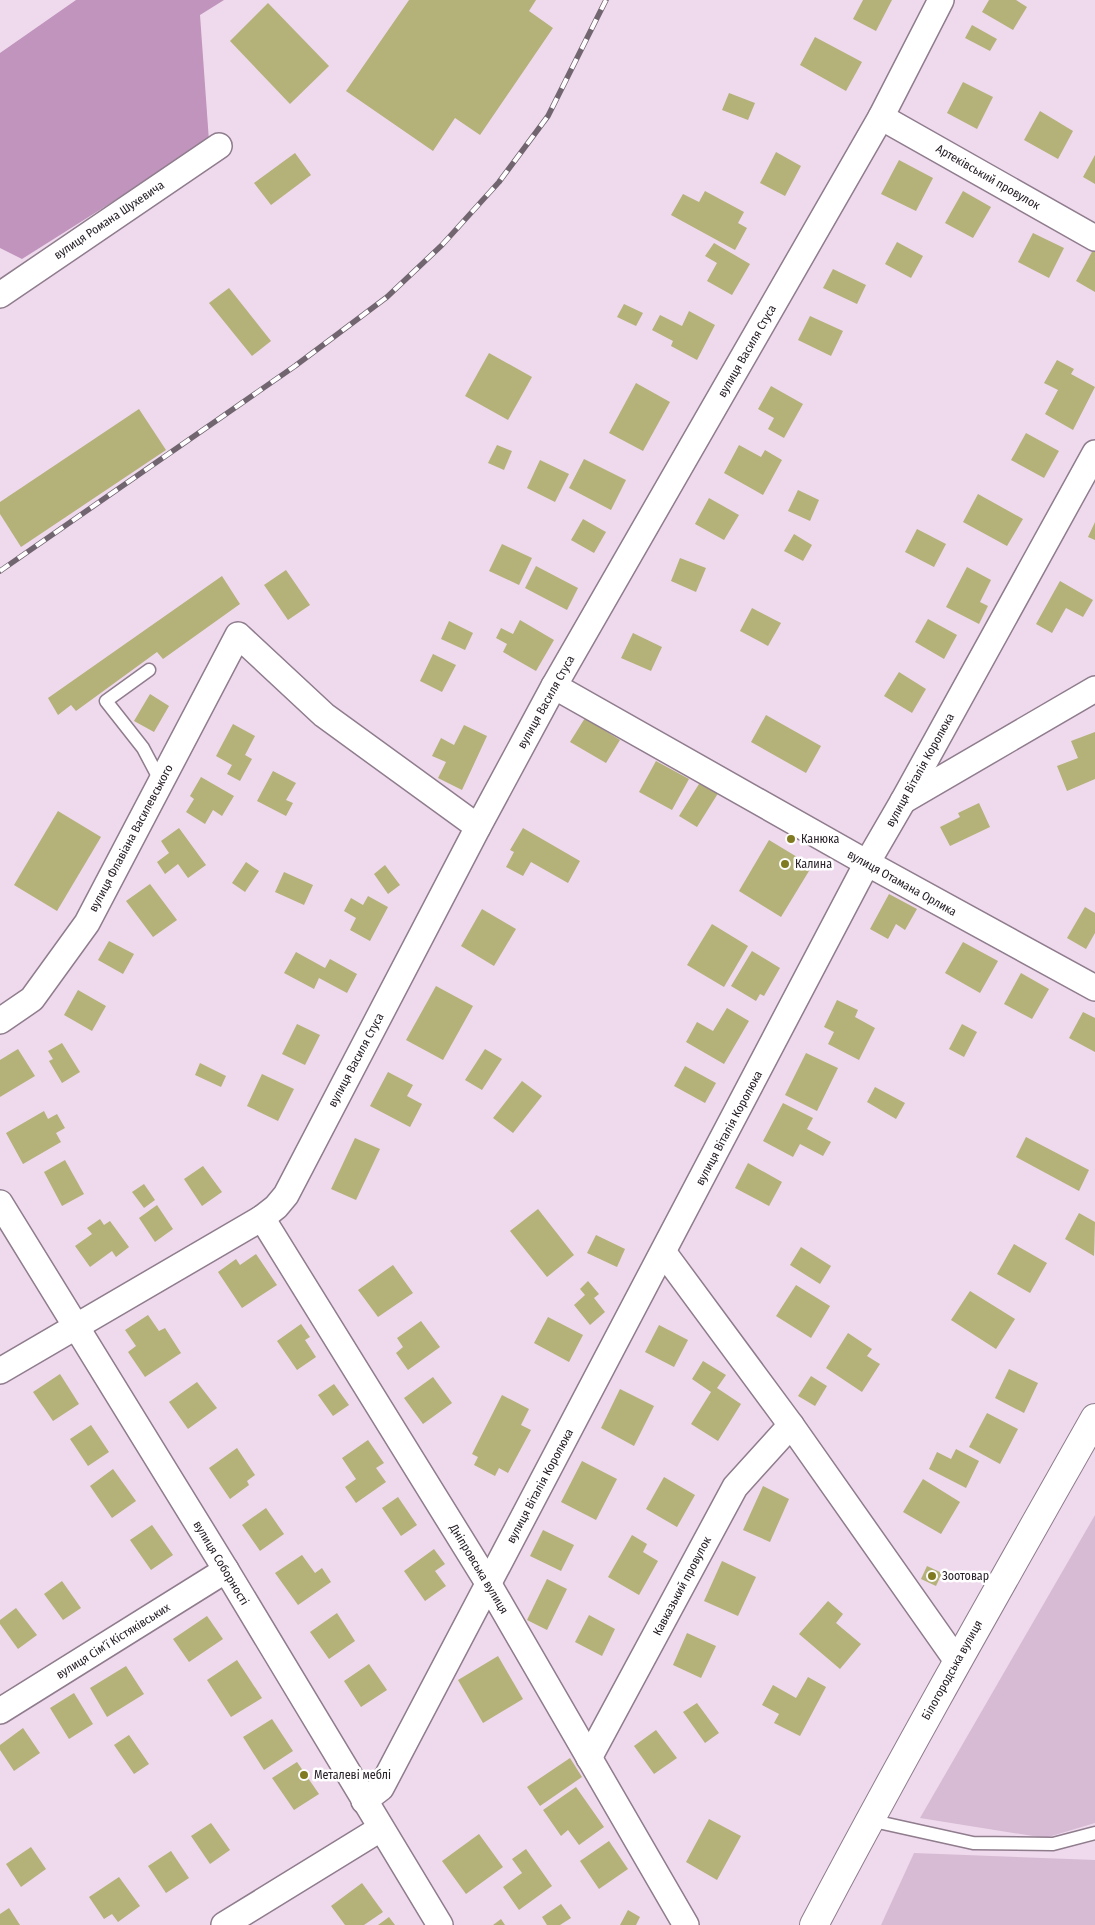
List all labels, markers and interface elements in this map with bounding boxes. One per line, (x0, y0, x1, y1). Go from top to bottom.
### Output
street label: Артеківський провулок (933, 141, 1043, 213)
street label: вулиця Романа Шухевича (51, 178, 167, 262)
street label: вулиця Василя Стуса (715, 302, 779, 400)
street label: вулиця Василя Стуса (515, 653, 577, 751)
street label: вулиця Віталія Королюка (883, 711, 957, 829)
street label: вулиця Флавіана Василевського (86, 762, 176, 914)
place label: Канюка (801, 832, 840, 846)
marker: Канюка (785, 833, 797, 845)
street label: вулиця Отамана Орлика (845, 847, 959, 919)
place label: Калина (795, 857, 832, 871)
marker: Калина (779, 858, 791, 870)
street label: вулиця Василя Стуса (325, 1011, 387, 1109)
street label: вулиця Віталія Королюка (693, 1068, 765, 1188)
street label: вулиця Віталія Королюка (504, 1426, 576, 1546)
street label: вулиця Соборності (190, 1518, 252, 1608)
street label: Дніпровська вулиця (446, 1521, 511, 1616)
street label: Кавказький провулок (650, 1534, 714, 1638)
place label: Зоотовар (942, 1569, 989, 1583)
marker: Зоотовар (926, 1570, 938, 1582)
street label: вулиця Сімʼї Кістяківських (54, 1600, 173, 1682)
street label: Білогородська вулиця (919, 1618, 985, 1722)
place label: Металеві меблі (314, 1768, 391, 1782)
marker: Металеві меблі (298, 1769, 310, 1781)

